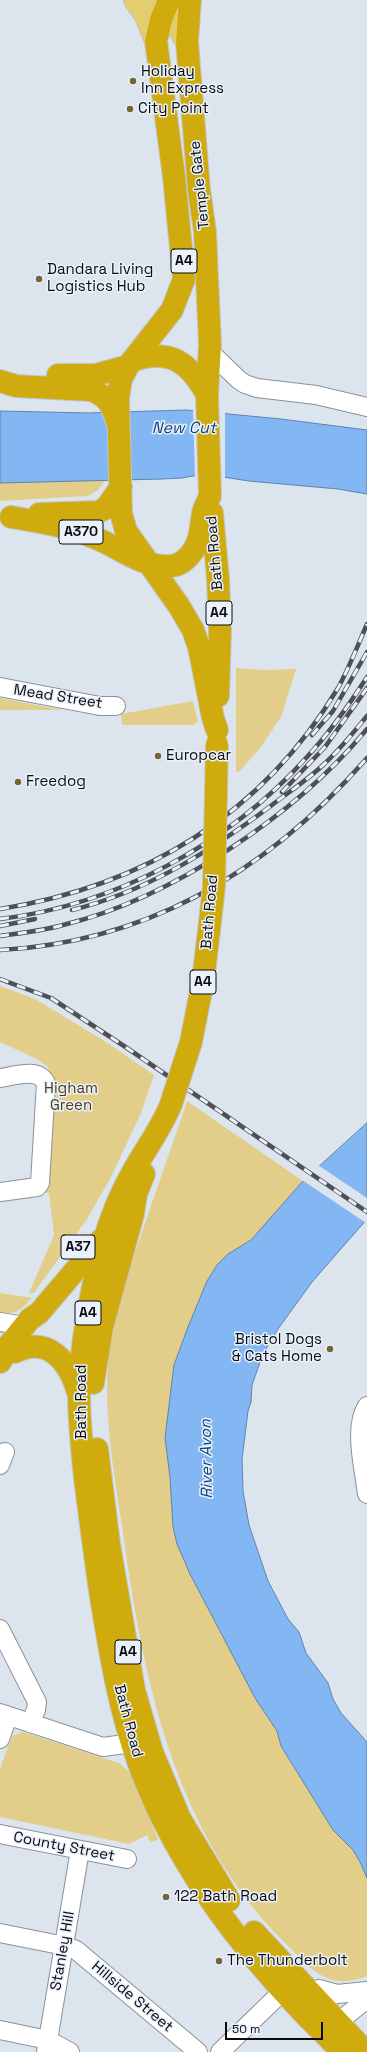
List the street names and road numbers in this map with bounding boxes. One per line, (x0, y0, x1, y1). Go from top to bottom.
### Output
street label: Temple Gate (186, 140, 214, 230)
road number: A4 (171, 249, 197, 273)
street label: Bath Road (203, 515, 227, 591)
road number: A370 (59, 520, 103, 544)
road number: A4 (206, 601, 232, 625)
street label: Mead Street (12, 681, 104, 713)
street label: Bath Road (198, 874, 222, 950)
road number: A4 (190, 970, 216, 994)
road number: A37 (61, 1235, 95, 1259)
road number: A4 (75, 1301, 101, 1325)
street label: Bath Road (73, 1365, 91, 1439)
road number: A4 (115, 1640, 141, 1664)
street label: Bath Road (110, 1683, 146, 1759)
street label: County Street (12, 1828, 116, 1866)
street label: Stanley Hill (47, 1910, 79, 1992)
street label: Hillside Street (88, 1958, 176, 2036)

